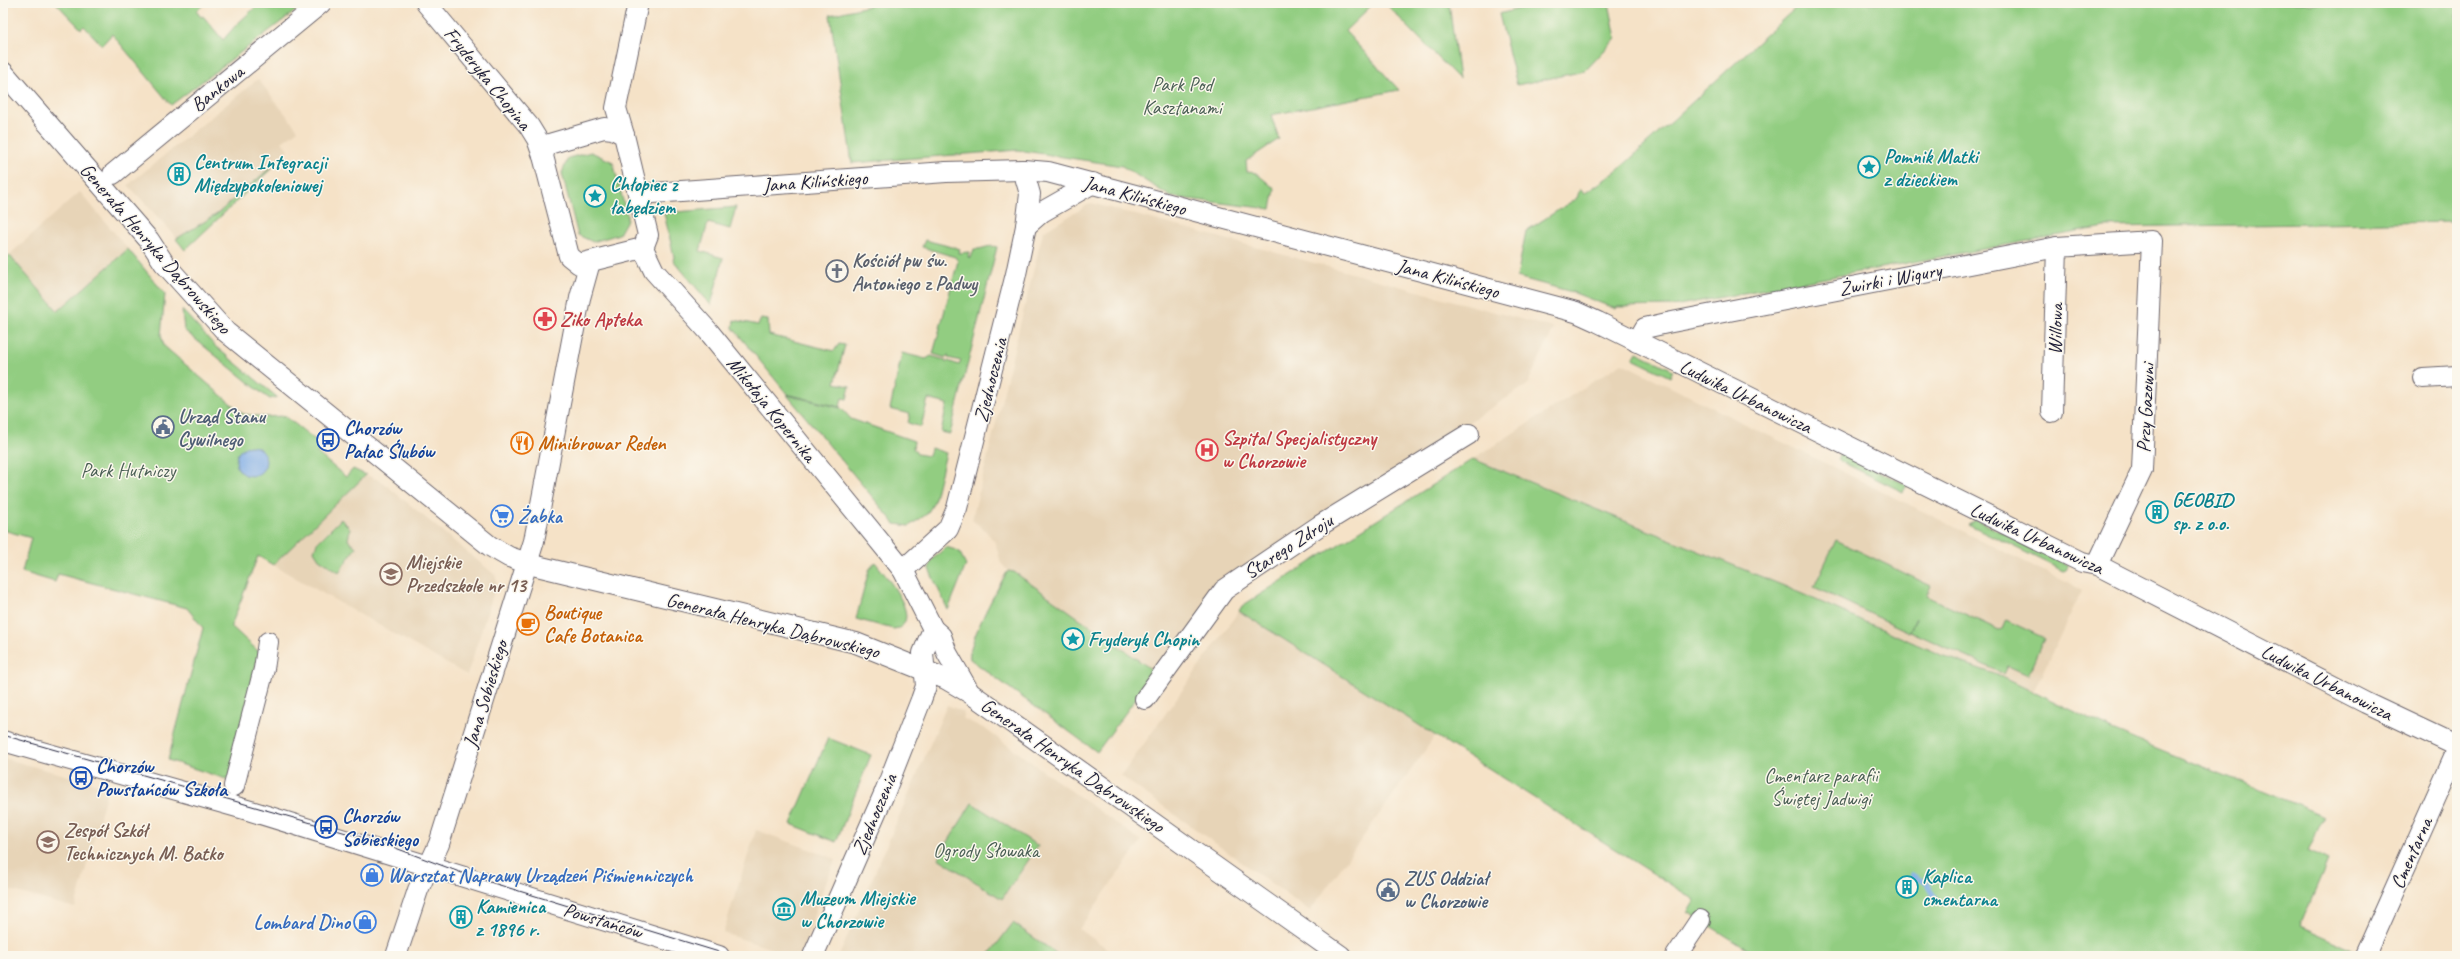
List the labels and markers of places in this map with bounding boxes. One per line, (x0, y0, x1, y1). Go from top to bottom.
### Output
place label: Pomnik Matki z dzieckiem (1884, 144, 1981, 192)
place label: Centrum Integracji Międzypokoleniowej (194, 150, 330, 198)
place icon: Pomnik Matki z dzieckiem (1856, 154, 1882, 180)
building icon: Centrum Integracji Międzypokoleniowej (166, 161, 192, 187)
place label: Chłopiec z łabędziem (610, 172, 679, 220)
place icon: Chłopiec z łabędziem (582, 183, 608, 209)
place label: Kościół pw św. Antoniego z Padwy (852, 248, 979, 297)
church icon: Kościół pw św. Antoniego z Padwy (824, 258, 850, 284)
pharmacy icon: Ziko Apteka (532, 306, 558, 332)
place label: Ziko Apteka (560, 307, 643, 332)
place label: Urząd Stanu Cywilnego (178, 404, 267, 452)
public building icon: Urząd Stanu Cywilnego (150, 414, 176, 440)
place label: Chorzów Pałac Ślubów (344, 416, 436, 464)
place label: Szpital Specjalistyczny w Chorzowie (1222, 426, 1378, 474)
bus stop icon: Chorzów Pałac Ślubów (315, 427, 341, 453)
restaurant icon: Minibrowar Reden (509, 430, 535, 456)
place label: Minibrowar Reden (538, 431, 666, 456)
hospital icon: Szpital Specjalistyczny w Chorzowie (1194, 437, 1220, 463)
place label: GEOBID sp. z o.o. (2172, 488, 2235, 536)
building icon: GEOBID sp. z o.o. (2144, 499, 2170, 525)
supermarket icon: Żabka (489, 503, 515, 529)
place label: Żabka (518, 504, 564, 529)
place label: Miejskie Przedszkole nr 13 (406, 550, 528, 598)
school or university icon: Miejskie Przedszkole nr 13 (378, 561, 404, 587)
place label: Boutique Cafe Botanica (544, 600, 644, 648)
cafe icon: Boutique Cafe Botanica (515, 611, 541, 637)
place icon: Fryderyk Chopin (1060, 626, 1086, 652)
place label: Fryderyk Chopin (1088, 627, 1201, 653)
place label: Chorzów Powstańców Szkoła (96, 754, 229, 802)
bus stop icon: Chorzów Powstańców Szkoła (68, 765, 94, 791)
place label: Chorzów Sobieskiego (342, 804, 420, 852)
bus stop icon: Chorzów Sobieskiego (313, 814, 339, 840)
place label: Zespół Szkół Technicznych M. Batko (64, 818, 224, 866)
school or university icon: Zespół Szkół Technicznych M. Batko (35, 829, 61, 855)
shop icon: Warsztat Naprawy Urządzeń Piśmienniczych (359, 862, 385, 888)
place label: Warsztat Naprawy Urządzeń Piśmienniczych (388, 863, 694, 888)
place label: Kaplica cmentarna (1922, 864, 1999, 912)
place label: ZUS Oddział w Chorzowie (1404, 866, 1491, 914)
building icon: Kaplica cmentarna (1894, 874, 1920, 900)
public building icon: ZUS Oddział w Chorzowie (1375, 877, 1401, 903)
place label: Muzeum Miejskie w Chorzowie (800, 886, 917, 934)
place label: Kamienica z 1896 r. (476, 894, 547, 942)
museum icon: Muzeum Miejskie w Chorzowie (771, 896, 797, 922)
building icon: Kamienica z 1896 r. (448, 904, 474, 930)
shop icon: Lombard Dino (352, 909, 378, 935)
place label: Lombard Dino (254, 910, 352, 935)

